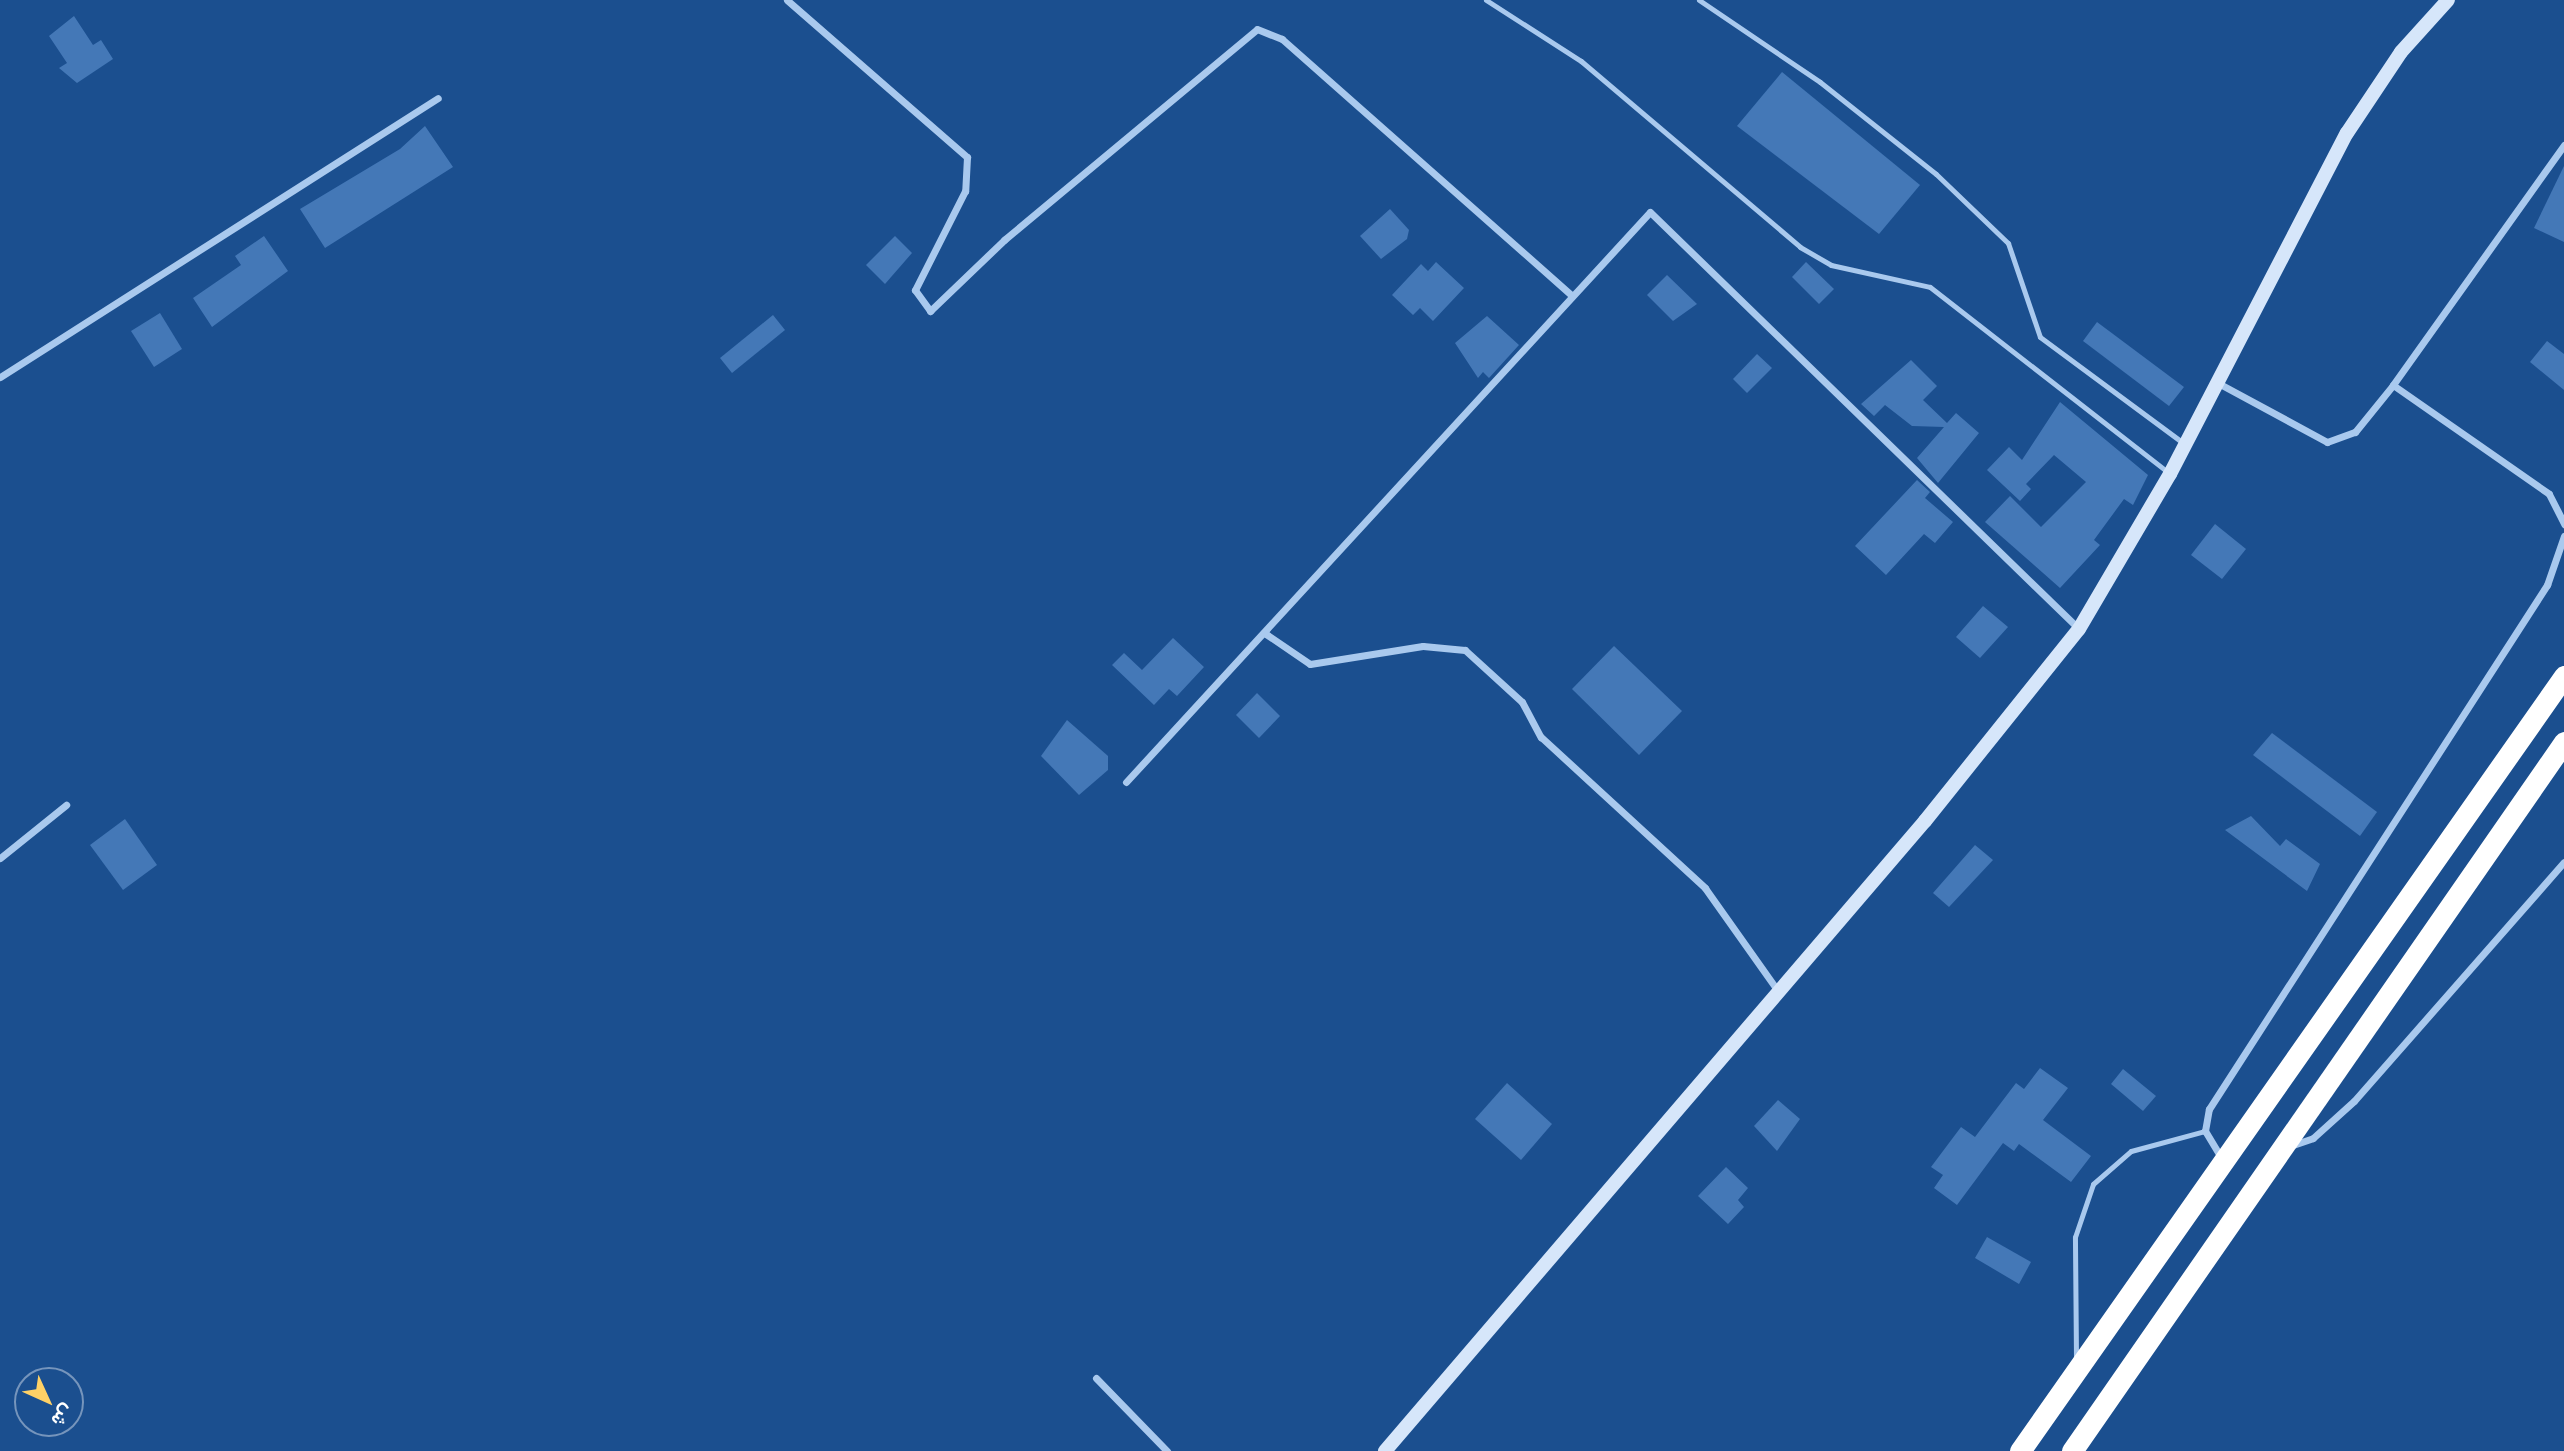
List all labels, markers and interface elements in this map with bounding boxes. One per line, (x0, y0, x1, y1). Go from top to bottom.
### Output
north arrow (14, 1367, 84, 1437)
text: ش (47, 1400, 79, 1432)

